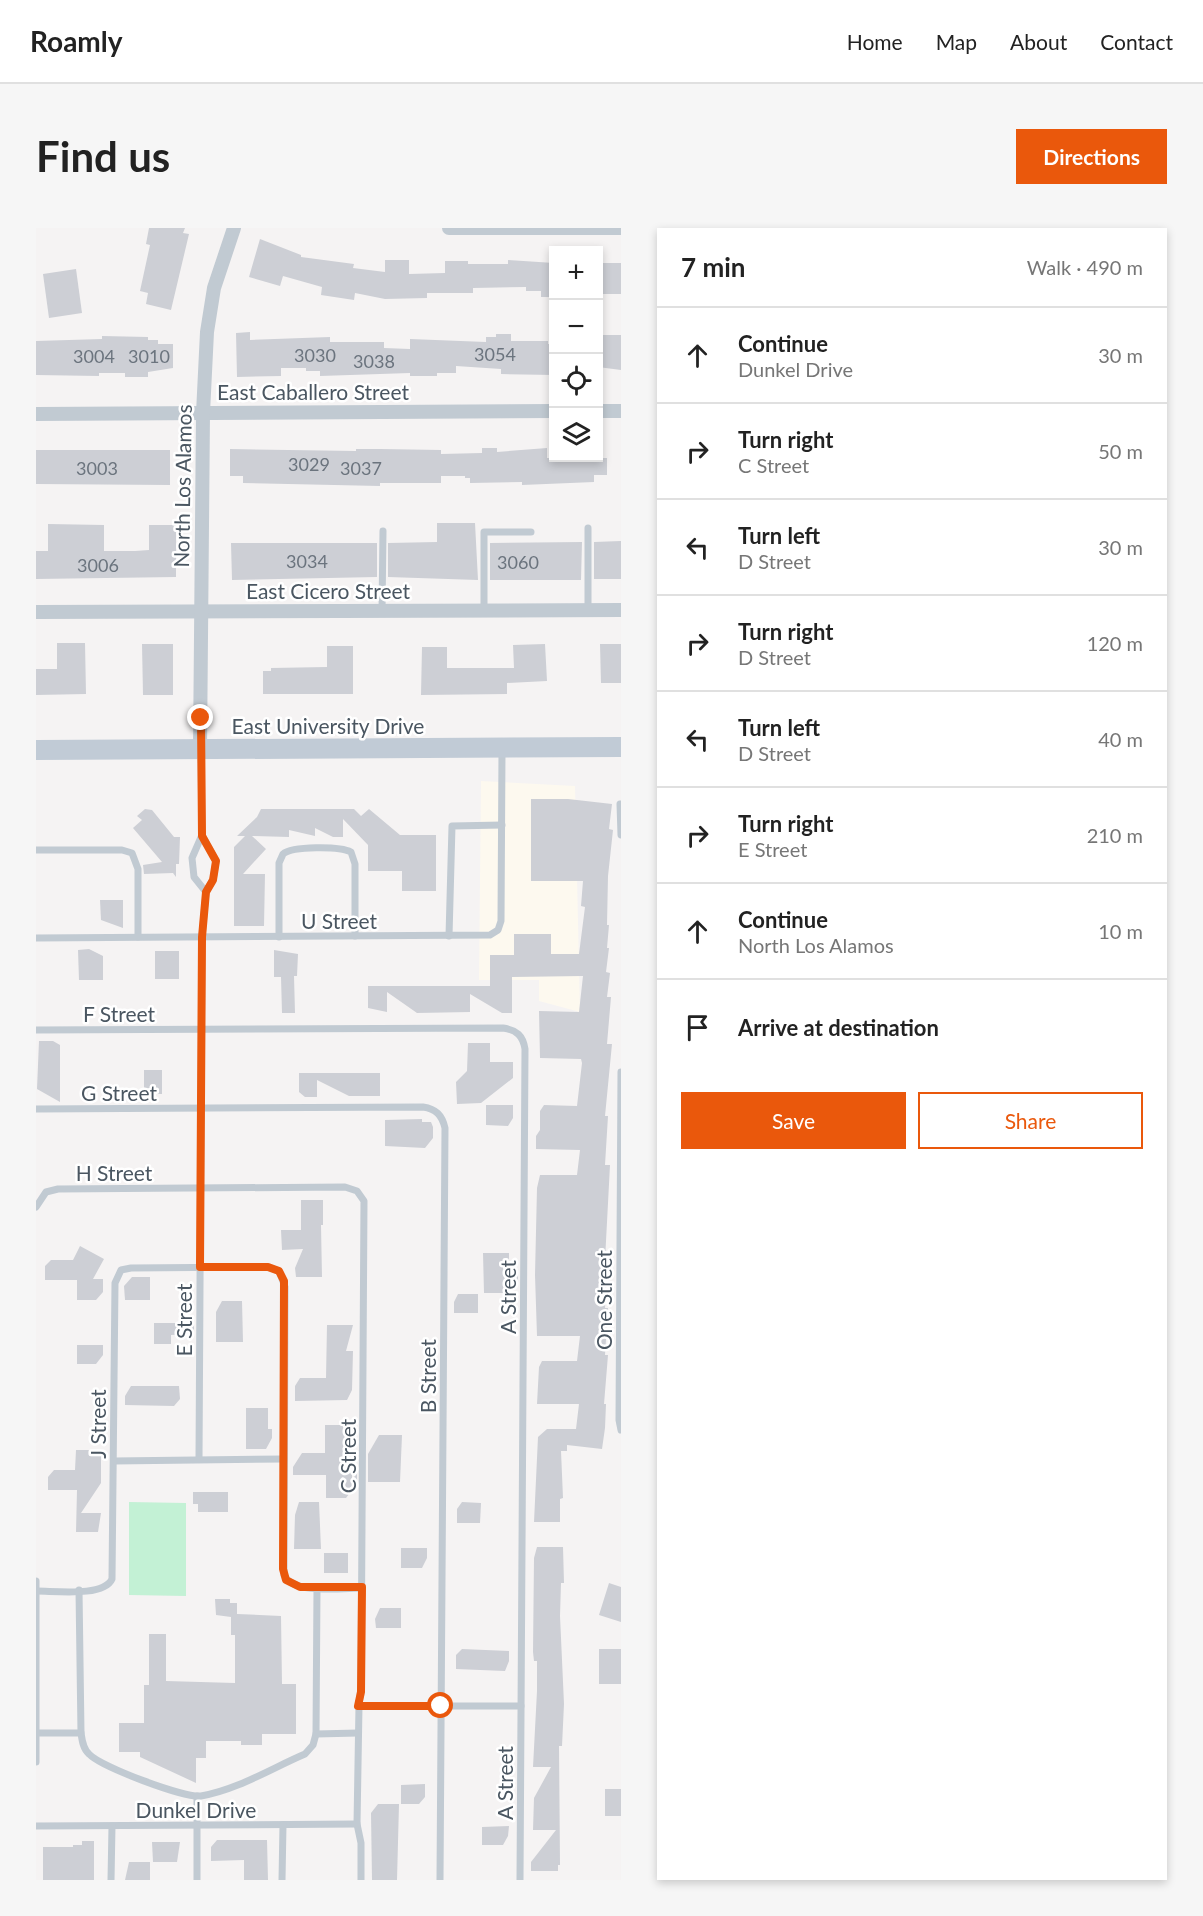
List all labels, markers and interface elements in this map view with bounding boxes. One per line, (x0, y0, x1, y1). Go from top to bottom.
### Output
text: Roamly (30, 24, 123, 58)
text: Home (847, 29, 903, 54)
text: Map (936, 29, 977, 54)
text: About (1010, 29, 1067, 54)
text: Contact (1100, 29, 1173, 54)
button: Directions (1016, 129, 1167, 184)
text: Find us (36, 131, 170, 181)
map controls (549, 246, 603, 462)
button: + (549, 246, 603, 300)
text: 7 min (681, 251, 745, 283)
text: Walk · 490 m (1027, 255, 1143, 279)
button: − (549, 300, 603, 354)
text: Continue (738, 330, 828, 357)
icon: ahead (681, 339, 714, 372)
house number: 3054 (474, 343, 516, 365)
text: 30 m (1098, 343, 1143, 367)
house number: 3030 (294, 344, 336, 366)
house number: 3004 (73, 345, 115, 367)
house number: 3010 (128, 345, 170, 367)
house number: 3038 (353, 350, 395, 372)
button: locate (549, 354, 603, 408)
text: Dunkel Drive (738, 357, 853, 381)
street label: East Caballero Street (217, 379, 409, 404)
street label: North Los Alamos (168, 404, 196, 568)
button: layers (549, 408, 603, 462)
text: Turn right (738, 426, 833, 453)
icon: right (681, 435, 714, 468)
text: 50 m (1098, 439, 1143, 463)
house number: 3029 (288, 453, 330, 475)
text: C Street (738, 453, 809, 477)
house number: 3003 (76, 457, 118, 479)
house number: 3037 (340, 457, 382, 479)
text: Turn left (738, 522, 820, 549)
icon: left (681, 531, 714, 564)
text: 30 m (1098, 535, 1143, 559)
text: D Street (738, 549, 811, 573)
house number: 3034 (286, 550, 328, 572)
house number: 3060 (497, 551, 539, 573)
house number: 3006 (77, 554, 119, 576)
street label: East Cicero Street (246, 578, 411, 603)
text: Turn right (738, 618, 833, 645)
icon: right (681, 627, 714, 660)
text: 120 m (1087, 631, 1143, 655)
text: D Street (738, 645, 811, 669)
route end (187, 704, 213, 730)
street label: East University Drive (232, 713, 424, 738)
text: Turn left (738, 714, 820, 741)
icon: left (681, 723, 714, 756)
text: 40 m (1098, 727, 1143, 751)
text: D Street (738, 741, 811, 765)
text: Turn right (738, 810, 833, 837)
icon: right (681, 819, 714, 852)
text: 210 m (1087, 823, 1143, 847)
text: E Street (738, 837, 807, 861)
text: Continue (738, 906, 828, 933)
street label: U Street (301, 908, 378, 933)
icon: ahead (681, 915, 714, 948)
text: 10 m (1098, 919, 1143, 943)
text: North Los Alamos (738, 933, 894, 957)
street label: F Street (83, 1001, 156, 1026)
icon: arrive (681, 1011, 714, 1044)
text: Arrive at destination (738, 1014, 939, 1041)
street label: G Street (81, 1080, 157, 1105)
button: Save (681, 1092, 906, 1149)
button: Share (918, 1092, 1143, 1149)
street label: H Street (76, 1160, 153, 1185)
street label: One Street (591, 1249, 616, 1350)
street label: A Street (495, 1259, 520, 1334)
street label: E Street (171, 1283, 196, 1356)
street label: B Street (415, 1338, 440, 1413)
street label: J Street (85, 1389, 110, 1459)
street label: C Street (335, 1418, 360, 1493)
route start (427, 1692, 453, 1718)
street label: A Street (492, 1745, 517, 1820)
street label: Dunkel Drive (136, 1797, 256, 1822)

